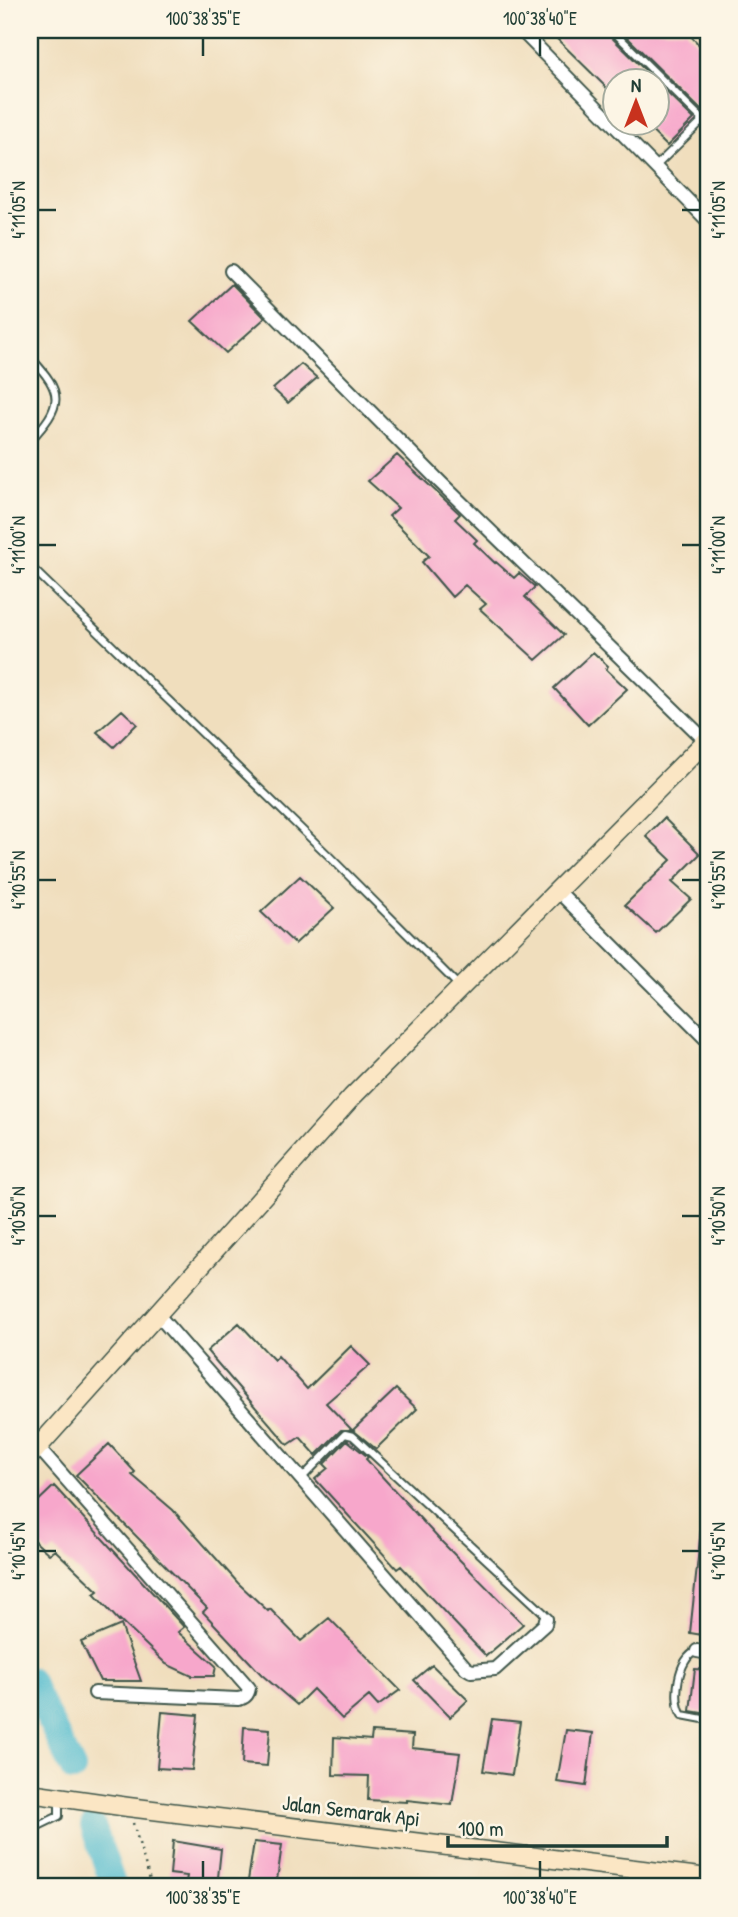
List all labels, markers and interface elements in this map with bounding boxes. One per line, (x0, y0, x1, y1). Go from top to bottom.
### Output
text: 100°38'35"E (166, 6, 240, 31)
text: 100°38'40"E (503, 6, 577, 31)
north arrow (602, 66, 672, 136)
text: N (631, 72, 641, 98)
text: 4°11'05"N (6, 181, 31, 239)
text: 4°11'05"N (706, 181, 731, 239)
text: 4°11'00"N (6, 516, 31, 574)
text: 4°11'00"N (706, 516, 731, 574)
text: 4°10'55"N (6, 851, 31, 909)
text: 4°10'55"N (706, 851, 731, 909)
text: 4°10'50"N (6, 1186, 31, 1246)
text: 4°10'50"N (706, 1186, 731, 1246)
text: 4°10'45"N (6, 1522, 31, 1580)
text: 4°10'45"N (706, 1522, 731, 1580)
street label: Jalan Semarak Api (281, 1788, 422, 1833)
scale bar (448, 1805, 666, 1849)
text: 100 m (458, 1814, 504, 1843)
text: 100°38'35"E (166, 1885, 240, 1910)
text: 100°38'40"E (503, 1885, 577, 1910)

